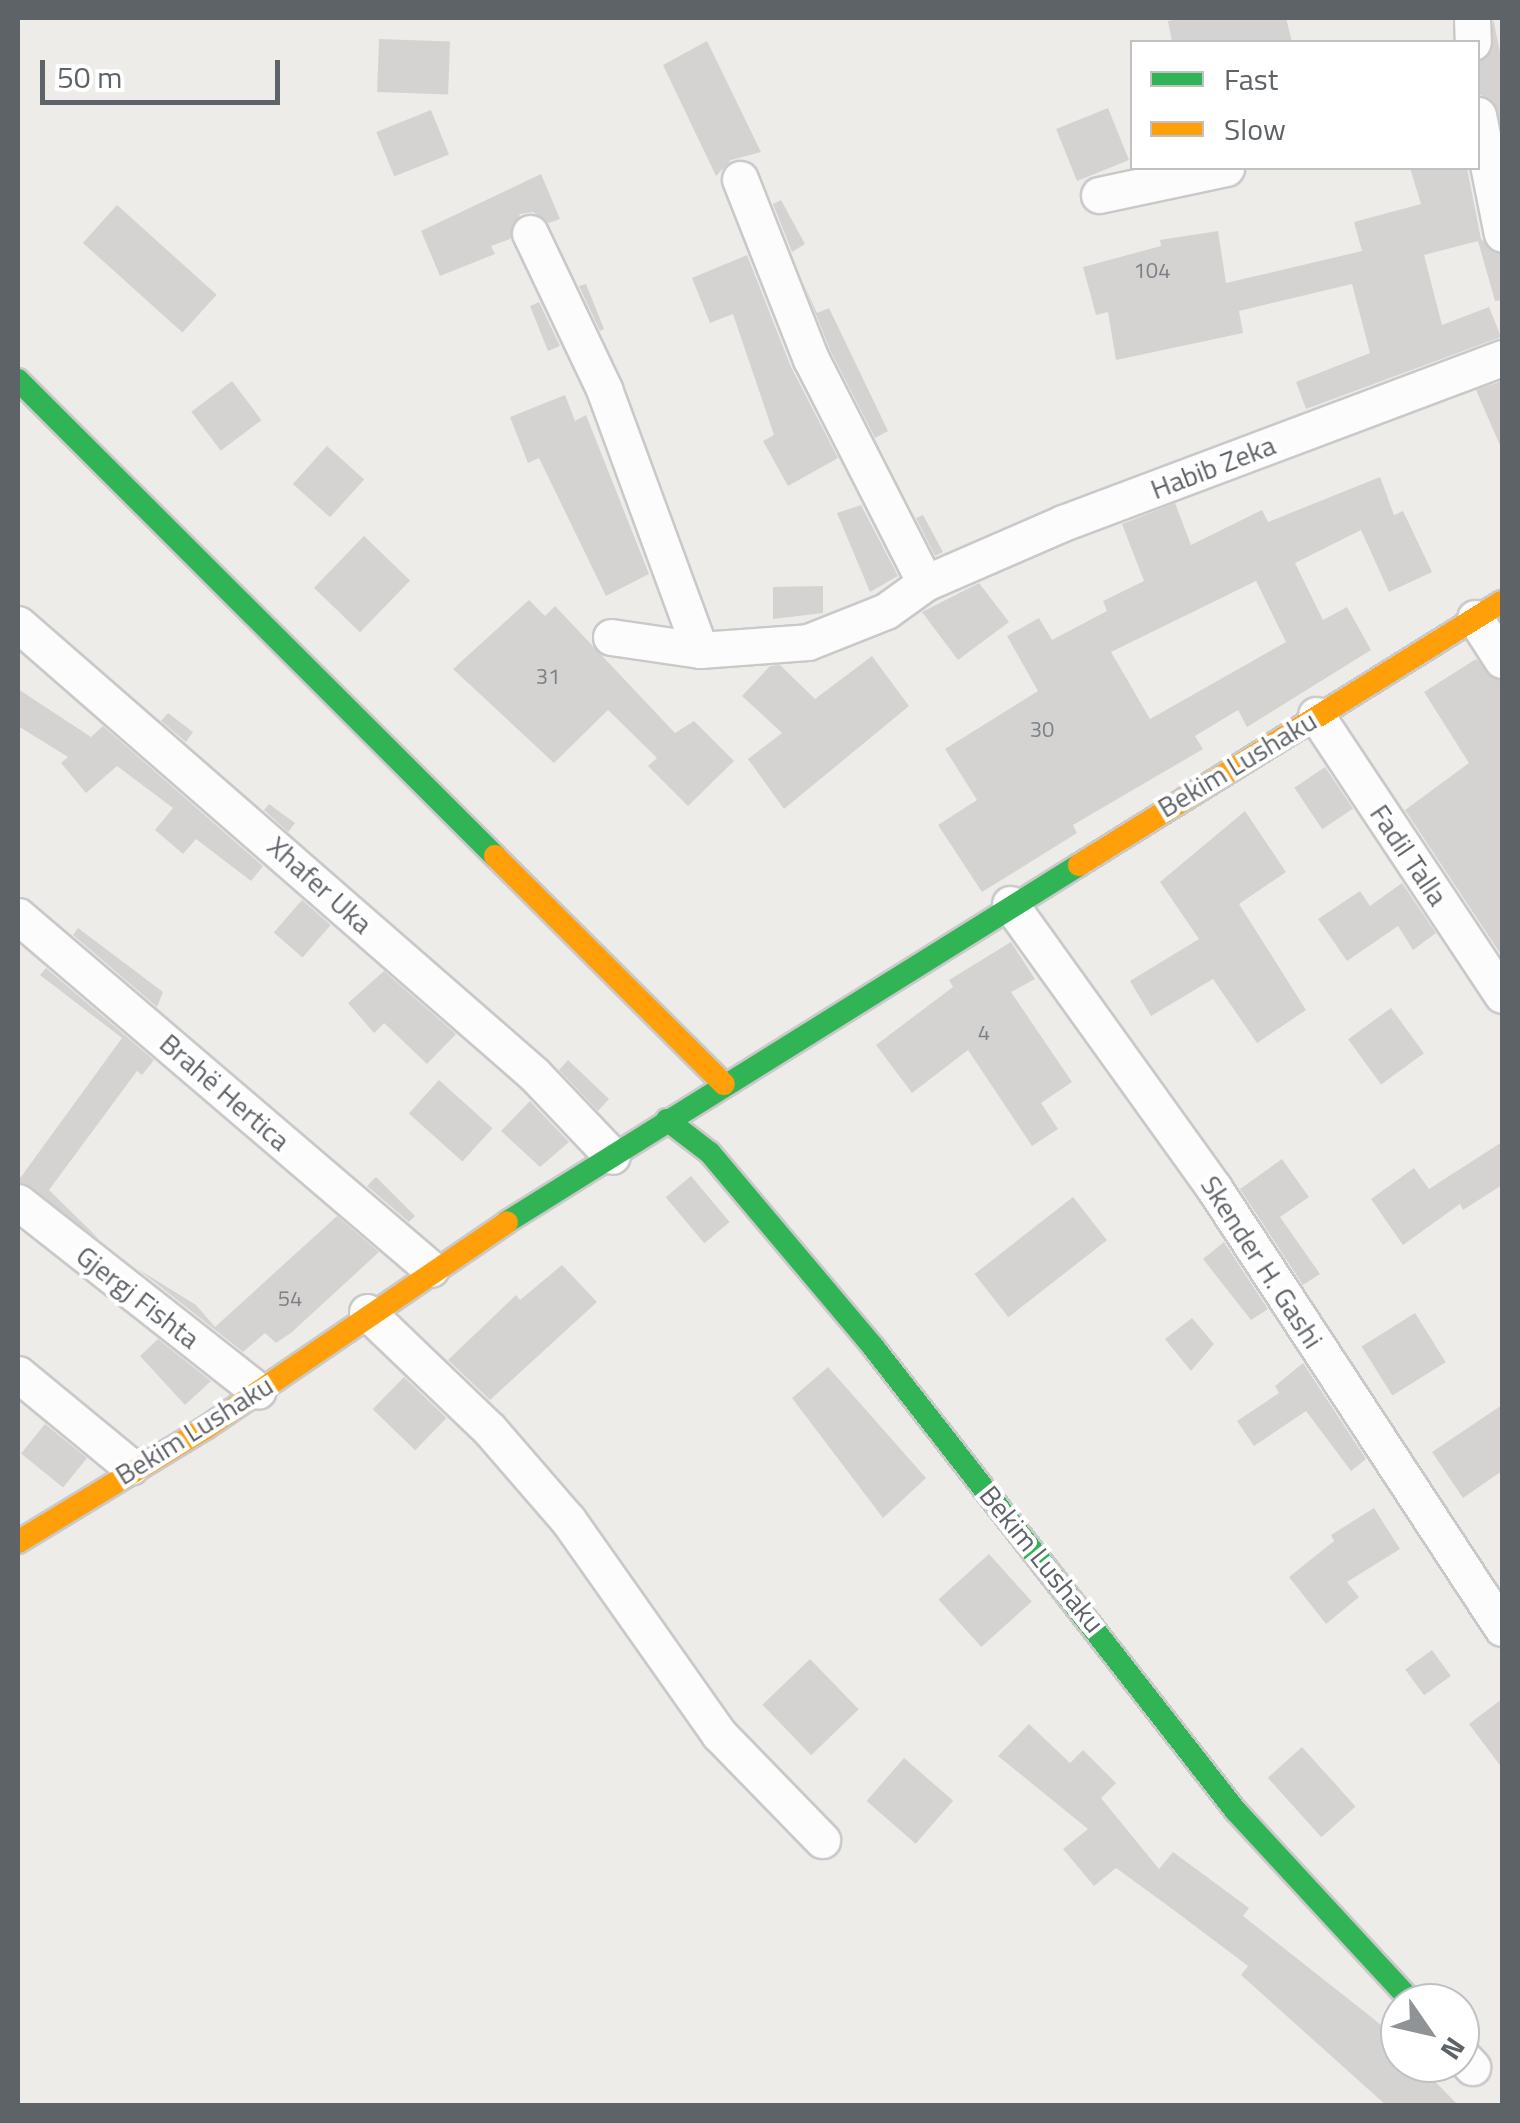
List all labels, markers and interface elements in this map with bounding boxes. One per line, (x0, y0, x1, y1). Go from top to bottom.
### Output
scale bar (45, 40, 285, 102)
legend (1130, 40, 1480, 170)
text: 50 m (57, 54, 122, 100)
text: Fast (1224, 56, 1278, 102)
text: Slow (1224, 106, 1286, 152)
house number: 104 (1134, 258, 1170, 284)
street label: Habib Zeka (1146, 428, 1280, 506)
house number: 31 (536, 664, 560, 690)
street label: Bekim Lushaku (1152, 704, 1322, 824)
house number: 30 (1030, 717, 1054, 743)
street label: Fadil Talla (1363, 798, 1455, 912)
street label: Xhafer Uka (261, 829, 379, 941)
house number: 4 (978, 1020, 990, 1046)
street label: Brahë Hertica (153, 1026, 297, 1158)
street label: Skender H. Gashi (1194, 1169, 1330, 1355)
street label: Gjergj Fishta (70, 1239, 206, 1355)
house number: 54 (278, 1286, 302, 1312)
street label: Bekim Lushaku (109, 1368, 279, 1492)
street label: Bekim Lushaku (973, 1479, 1111, 1639)
north arrow (1380, 1983, 1480, 2083)
text: N (1430, 2029, 1477, 2069)

